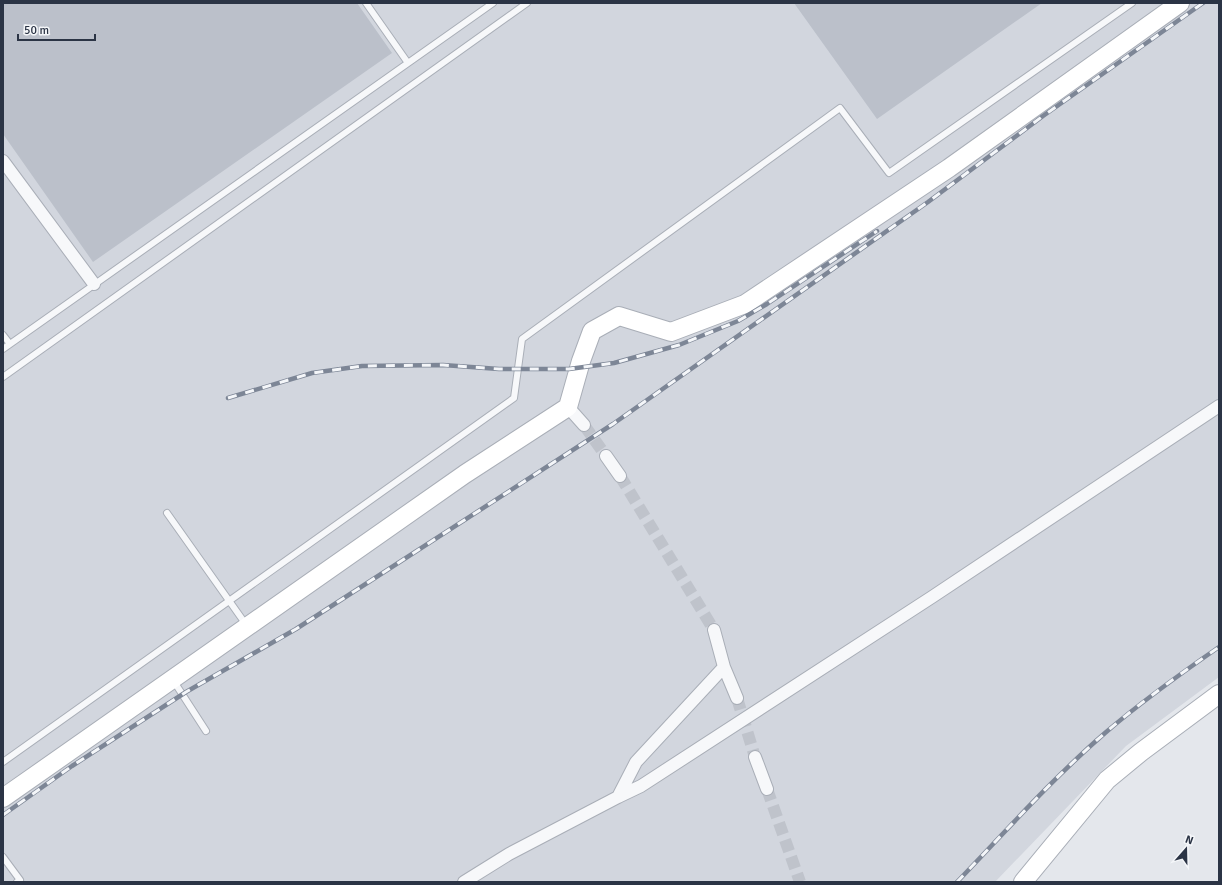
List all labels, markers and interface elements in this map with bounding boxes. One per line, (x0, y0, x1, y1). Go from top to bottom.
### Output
scale bar (18, 16, 95, 42)
text: 50 m (24, 23, 49, 38)
north arrow (1166, 829, 1206, 869)
text: N (1183, 833, 1195, 847)

